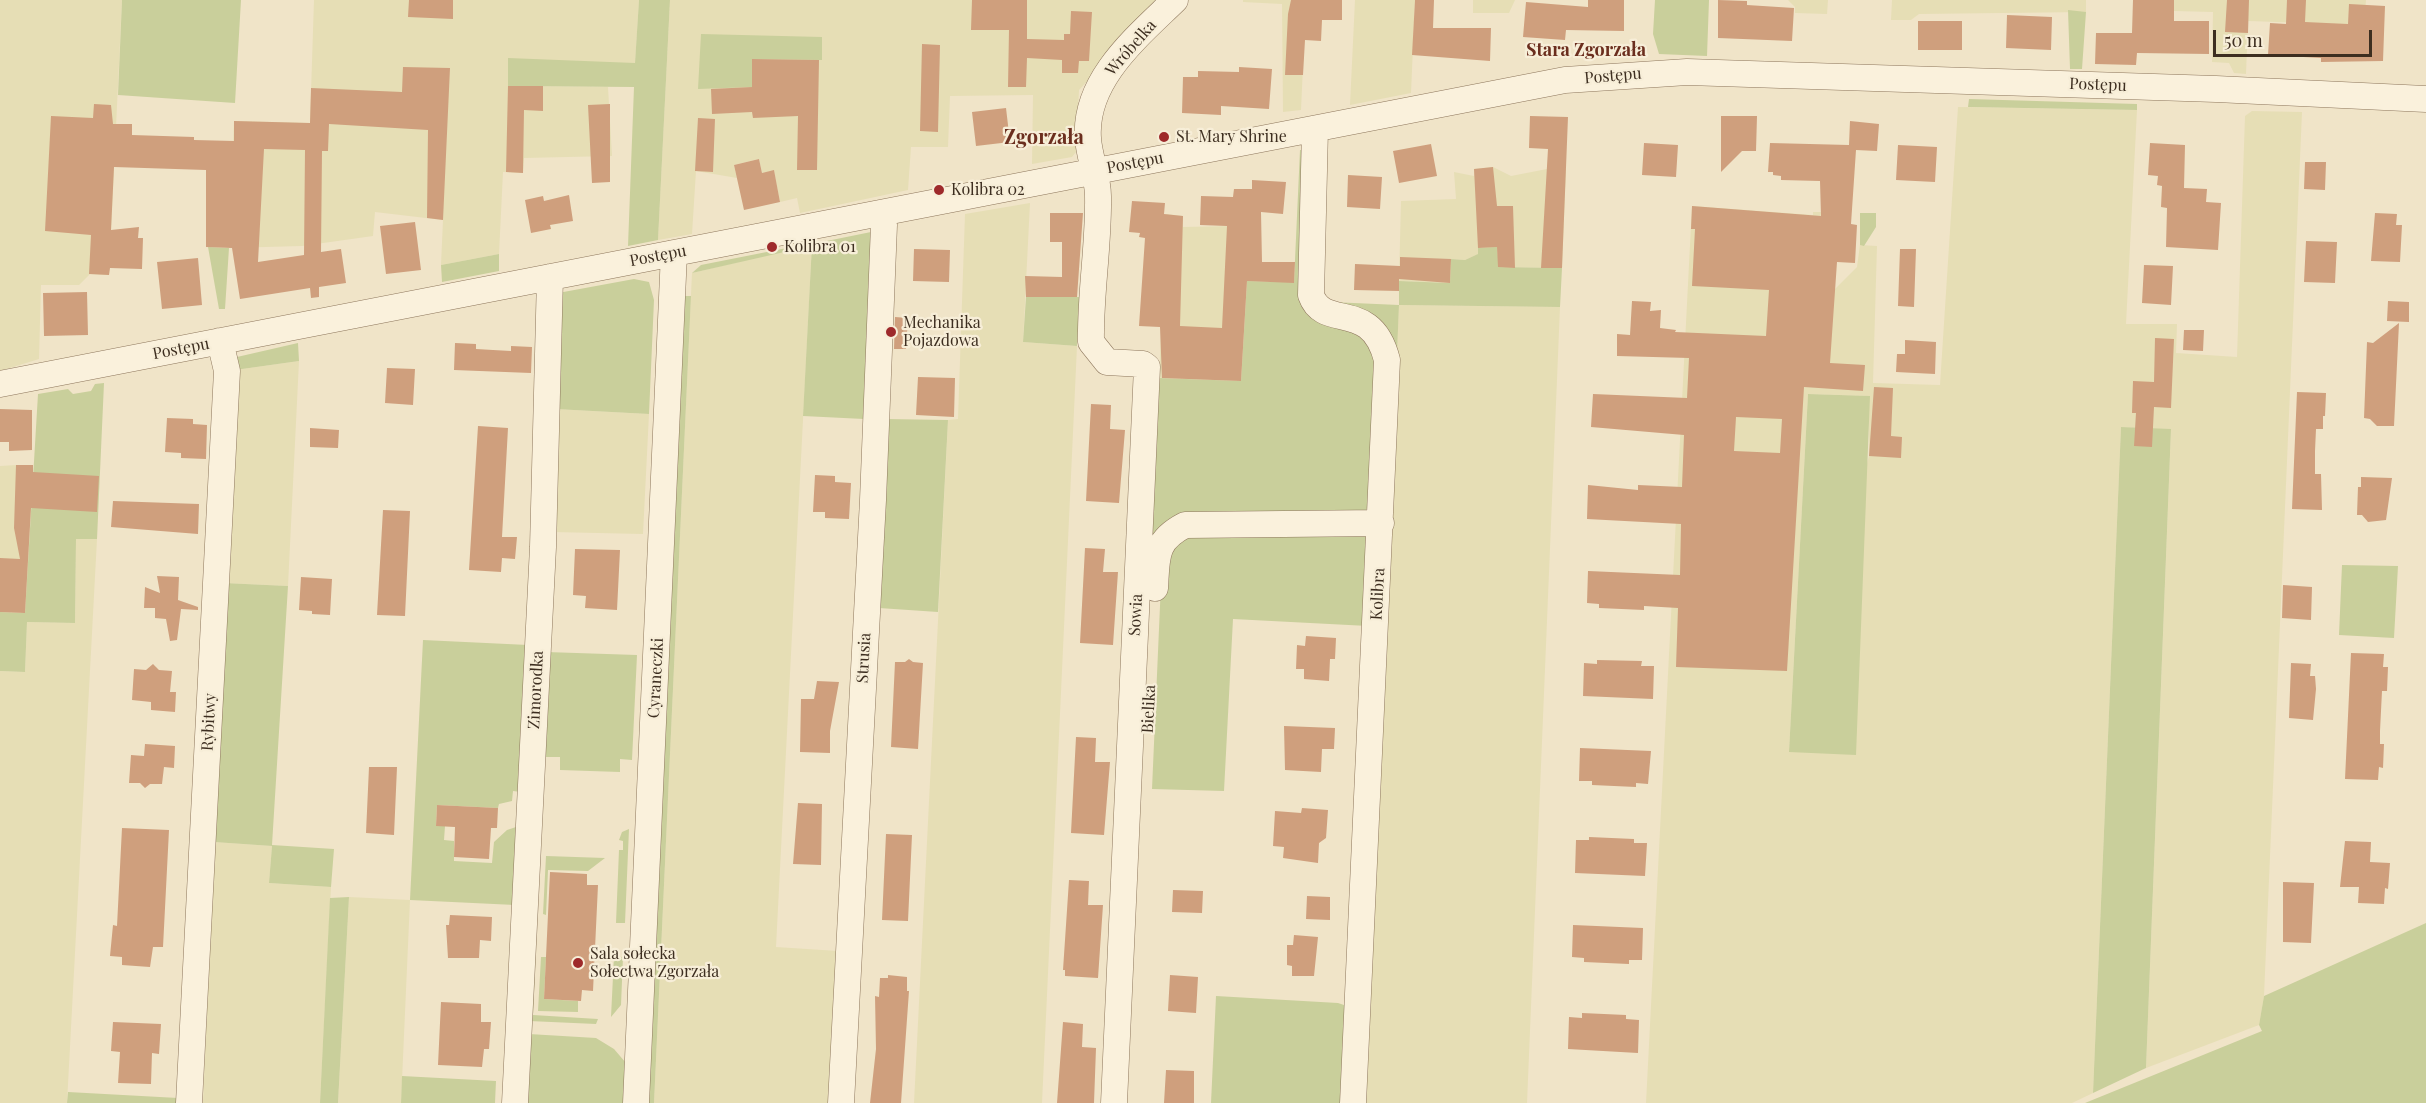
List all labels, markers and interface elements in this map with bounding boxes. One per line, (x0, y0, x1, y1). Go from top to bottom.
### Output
street label: Wróbelka (1102, 16, 1160, 80)
scale bar (2216, 18, 2375, 56)
text: 50 m (2224, 28, 2263, 52)
district label: Stara Zgorzała (1526, 39, 1646, 61)
street label: Postępu (1584, 64, 1642, 88)
street label: Postępu (2069, 74, 2127, 96)
district label: Zgorzała (1004, 126, 1084, 150)
place label: St. Mary Shrine (1176, 127, 1287, 147)
marker: St. Mary Shrine (1157, 130, 1171, 144)
street label: Postępu (1105, 148, 1165, 178)
place label: Kolibra 02 (951, 180, 1025, 200)
marker: Kolibra 02 (932, 183, 946, 197)
place label: Kolibra 01 (784, 237, 856, 257)
marker: Kolibra 01 (765, 240, 779, 254)
street label: Postępu (628, 241, 688, 271)
place label: Mechanika Pojazdowa (903, 313, 981, 351)
marker: Mechanika Pojazdowa (884, 325, 898, 339)
street label: Postępu (151, 334, 211, 364)
street label: Kolibra (1367, 567, 1389, 621)
street label: Sowia (1125, 593, 1147, 637)
street label: Strusia (853, 632, 875, 684)
street label: Cyraneczki (644, 637, 668, 719)
street label: Zimorodka (524, 650, 548, 730)
street label: Bielika (1138, 684, 1160, 734)
street label: Rybitwy (198, 693, 220, 751)
place label: Sala sołecka Sołectwa Zgorzała (590, 944, 719, 982)
marker: Sala sołecka Sołectwa Zgorzała (571, 956, 585, 970)

